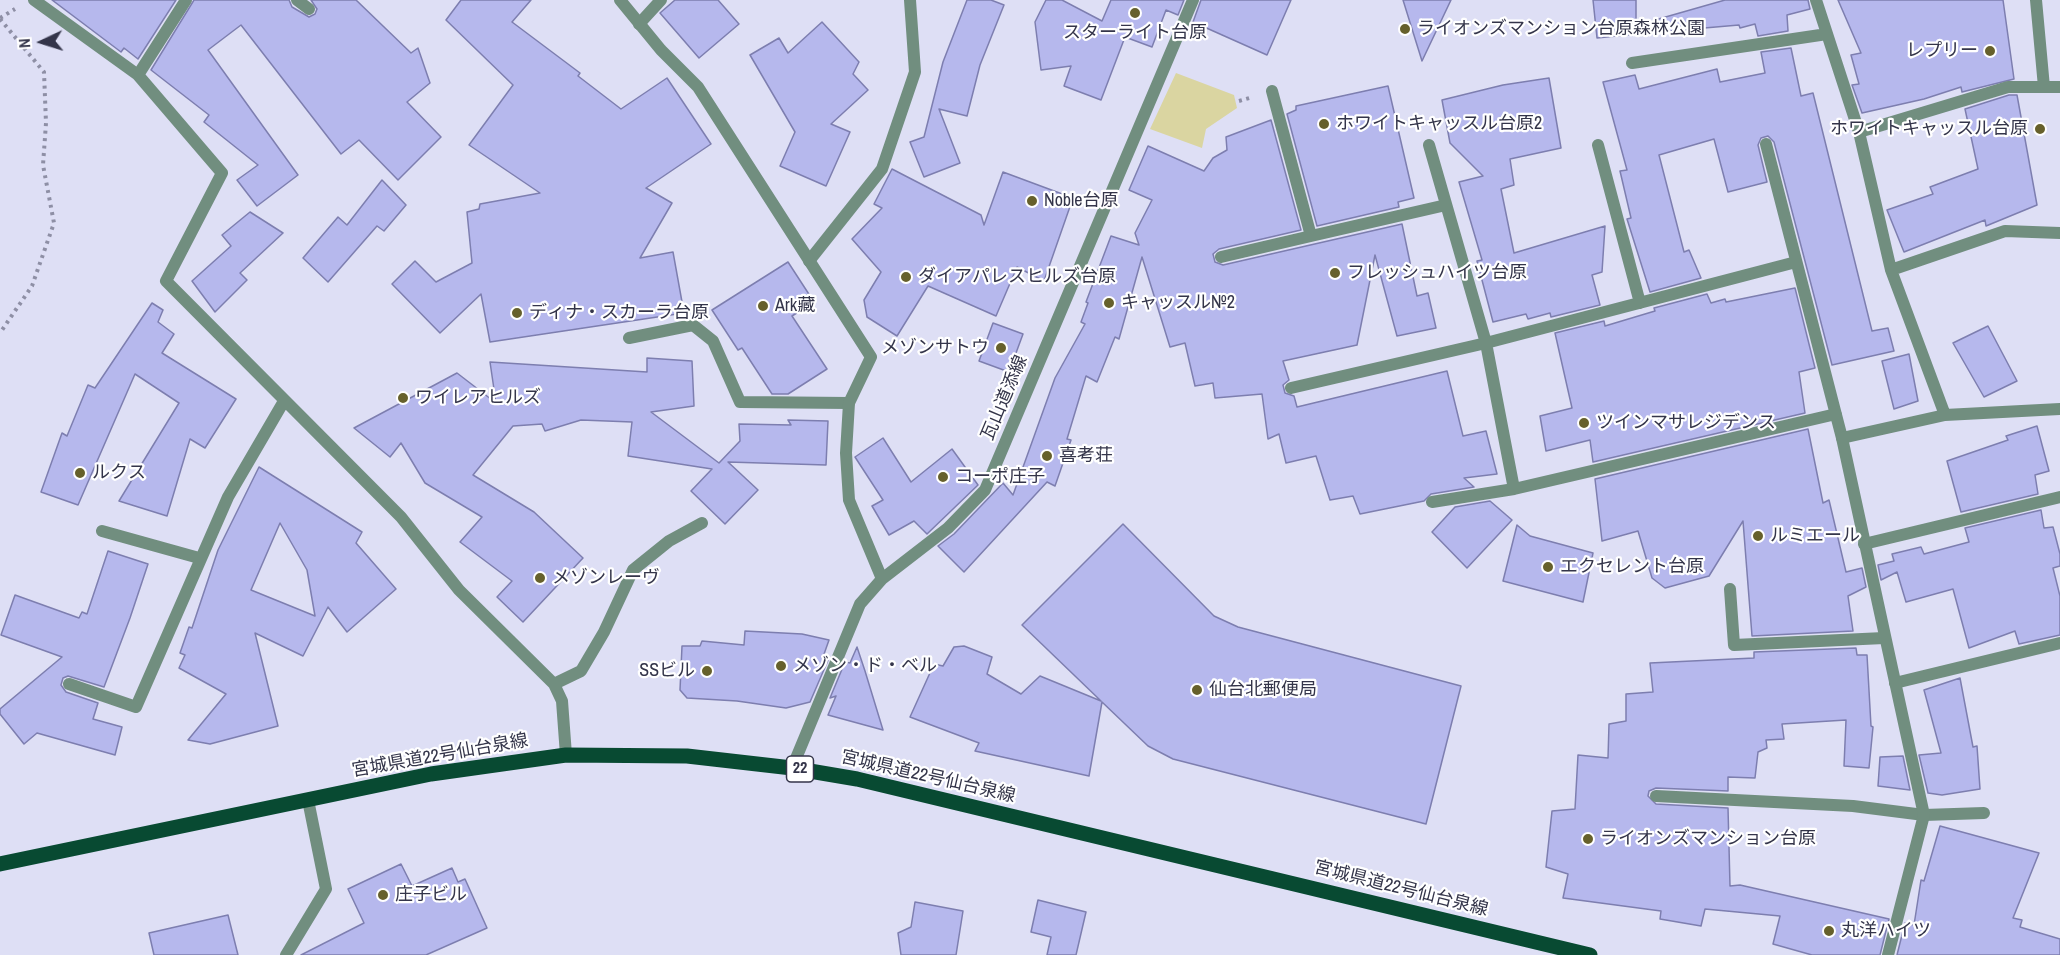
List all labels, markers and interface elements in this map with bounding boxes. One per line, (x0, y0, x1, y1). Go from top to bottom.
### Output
marker: スターライト台原 (1128, 6, 1142, 20)
north arrow (12, 12, 72, 72)
place label: ライオンズマンション台原森林公園 (1417, 18, 1705, 40)
place label: スターライト台原 (1063, 22, 1207, 44)
marker: ライオンズマンション台原森林公園 (1398, 22, 1412, 36)
text: N (13, 38, 35, 49)
place label: レプリー (1906, 40, 1978, 62)
marker: レプリー (1983, 44, 1997, 58)
place label: ホワイトキャッスル台原2 (1336, 113, 1542, 135)
marker: ホワイトキャッスル台原2 (1317, 117, 1331, 131)
place label: ホワイトキャッスル台原 (1830, 118, 2028, 140)
marker: ホワイトキャッスル台原 (2033, 122, 2047, 136)
place label: Noble台原 (1044, 190, 1119, 212)
marker: Noble台原 (1025, 194, 1039, 208)
place label: フレッシュハイツ台原 (1347, 262, 1527, 284)
place label: ダイアパレスヒルズ台原 (918, 266, 1116, 288)
marker: フレッシュハイツ台原 (1328, 266, 1342, 280)
marker: ダイアパレスヒルズ台原 (899, 270, 913, 284)
place label: キャッスル№2 (1121, 292, 1235, 314)
place label: Ark藏 (775, 295, 815, 317)
marker: キャッスル№2 (1102, 296, 1116, 310)
marker: Ark藏 (756, 299, 770, 313)
place label: ディナ・スカーラ台原 (529, 302, 709, 324)
marker: ディナ・スカーラ台原 (510, 306, 524, 320)
place label: メゾンサトウ (881, 337, 989, 359)
marker: メゾンサトウ (994, 341, 1008, 355)
street label: 瓦山道添線 (977, 352, 1033, 444)
place label: ワイレアヒルズ (415, 387, 541, 409)
marker: ワイレアヒルズ (396, 391, 410, 405)
place label: ツインマサレジデンス (1596, 412, 1776, 434)
marker: ツインマサレジデンス (1577, 416, 1591, 430)
place label: 喜考荘 (1059, 445, 1113, 467)
marker: 喜考荘 (1040, 449, 1054, 463)
place label: ルクス (92, 462, 146, 484)
marker: ルクス (73, 466, 87, 480)
place label: コーポ庄子 (955, 466, 1045, 488)
marker: コーポ庄子 (936, 470, 950, 484)
place label: ルミエール (1770, 525, 1860, 547)
marker: ルミエール (1751, 529, 1765, 543)
place label: エクセレント台原 (1560, 556, 1704, 578)
marker: エクセレント台原 (1541, 560, 1555, 574)
place label: メゾンレーヴ (552, 567, 660, 589)
marker: メゾンレーヴ (533, 571, 547, 585)
place label: メゾン・ド・ベル (793, 655, 937, 677)
marker: メゾン・ド・ベル (774, 659, 788, 673)
place label: SSビル (639, 660, 695, 682)
marker: SSビル (700, 664, 714, 678)
place label: 仙台北郵便局 (1209, 679, 1317, 701)
marker: 仙台北郵便局 (1190, 683, 1204, 697)
street label: 宮城県道22号仙台泉線 (350, 730, 530, 782)
street label: 宮城県道22号仙台泉線 (839, 746, 1017, 808)
road number: 22 (786, 756, 814, 782)
place label: ライオンズマンション台原 (1600, 828, 1816, 850)
marker: ライオンズマンション台原 (1581, 832, 1595, 846)
street label: 宮城県道22号仙台泉線 (1312, 857, 1490, 921)
place label: 庄子ビル (395, 884, 467, 906)
marker: 庄子ビル (376, 888, 390, 902)
place label: 丸洋ハイツ (1841, 920, 1931, 942)
marker: 丸洋ハイツ (1822, 924, 1836, 938)

